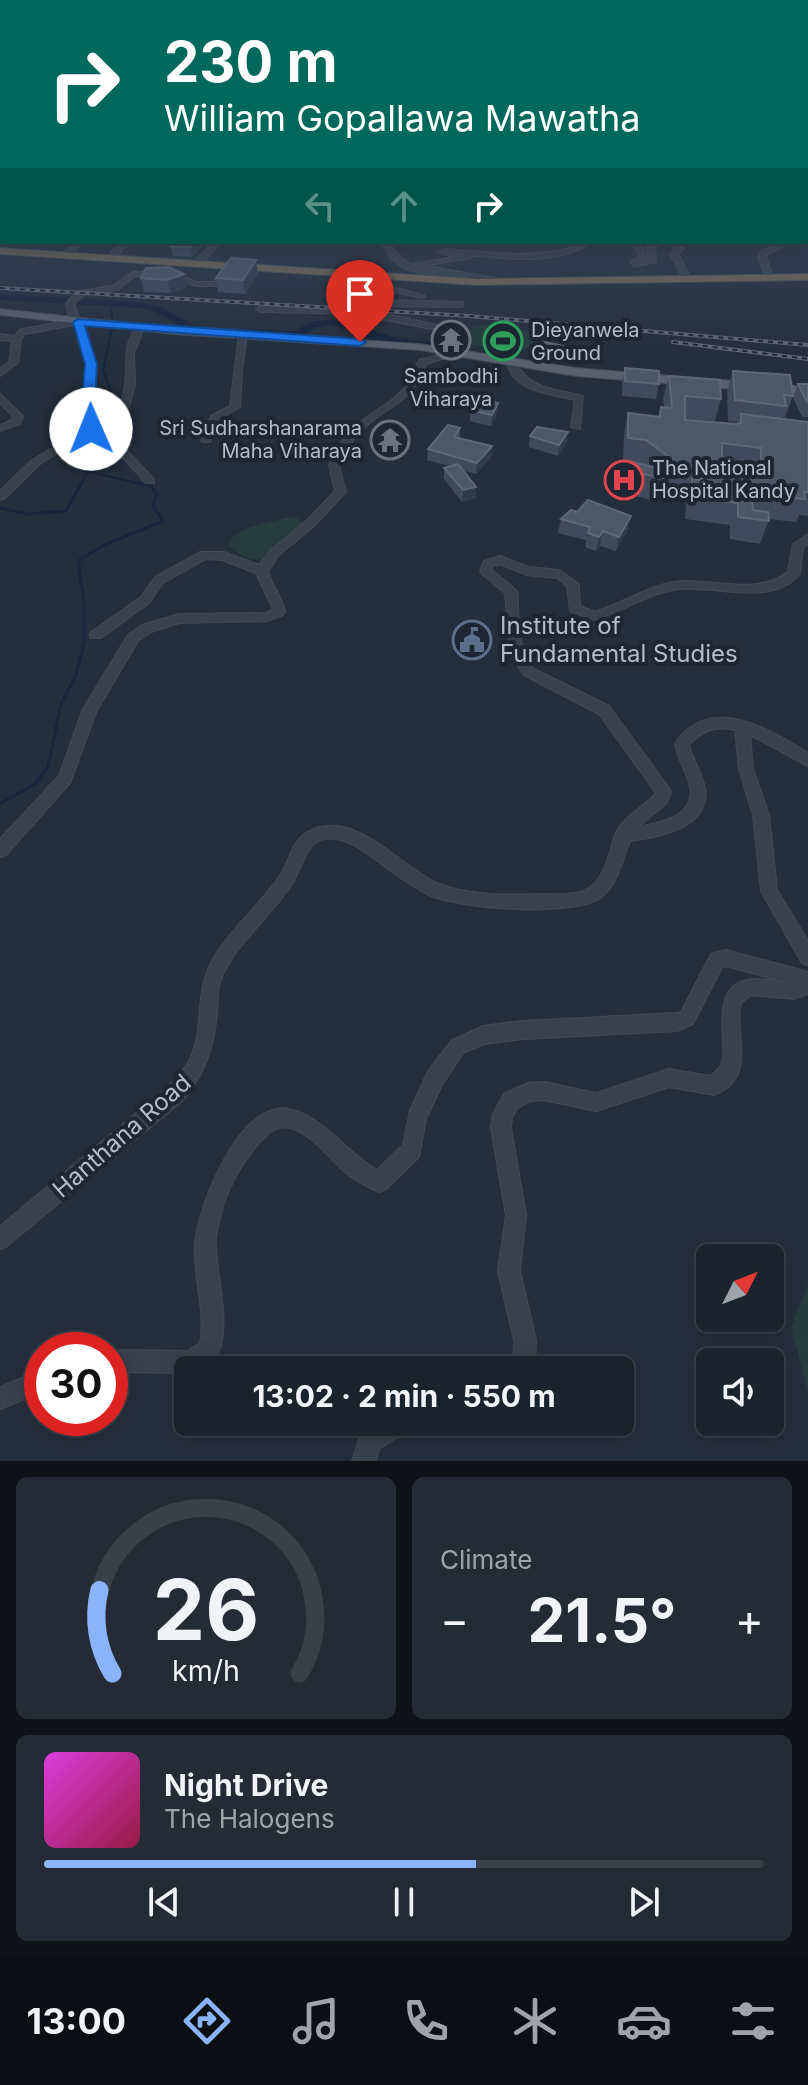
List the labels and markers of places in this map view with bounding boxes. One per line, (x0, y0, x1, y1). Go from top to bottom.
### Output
pin (326, 260, 394, 342)
place label: Dieyanwela Ground (531, 318, 639, 365)
temple icon: Sambodhi Viharaya (430, 319, 472, 361)
sports icon: Dieyanwela Ground (482, 320, 524, 362)
place label: Sambodhi Viharaya (404, 364, 498, 411)
place label: Sri Sudharshanarama Maha Viharaya (159, 416, 362, 463)
temple icon: Sri Sudharshanarama Maha Viharaya (369, 419, 411, 461)
place label: The National Hospital Kandy (652, 456, 795, 503)
hospital icon: The National Hospital Kandy (603, 459, 645, 501)
place label: Institute of Fundamental Studies (500, 611, 738, 668)
public building icon: Institute of Fundamental Studies (451, 619, 493, 661)

